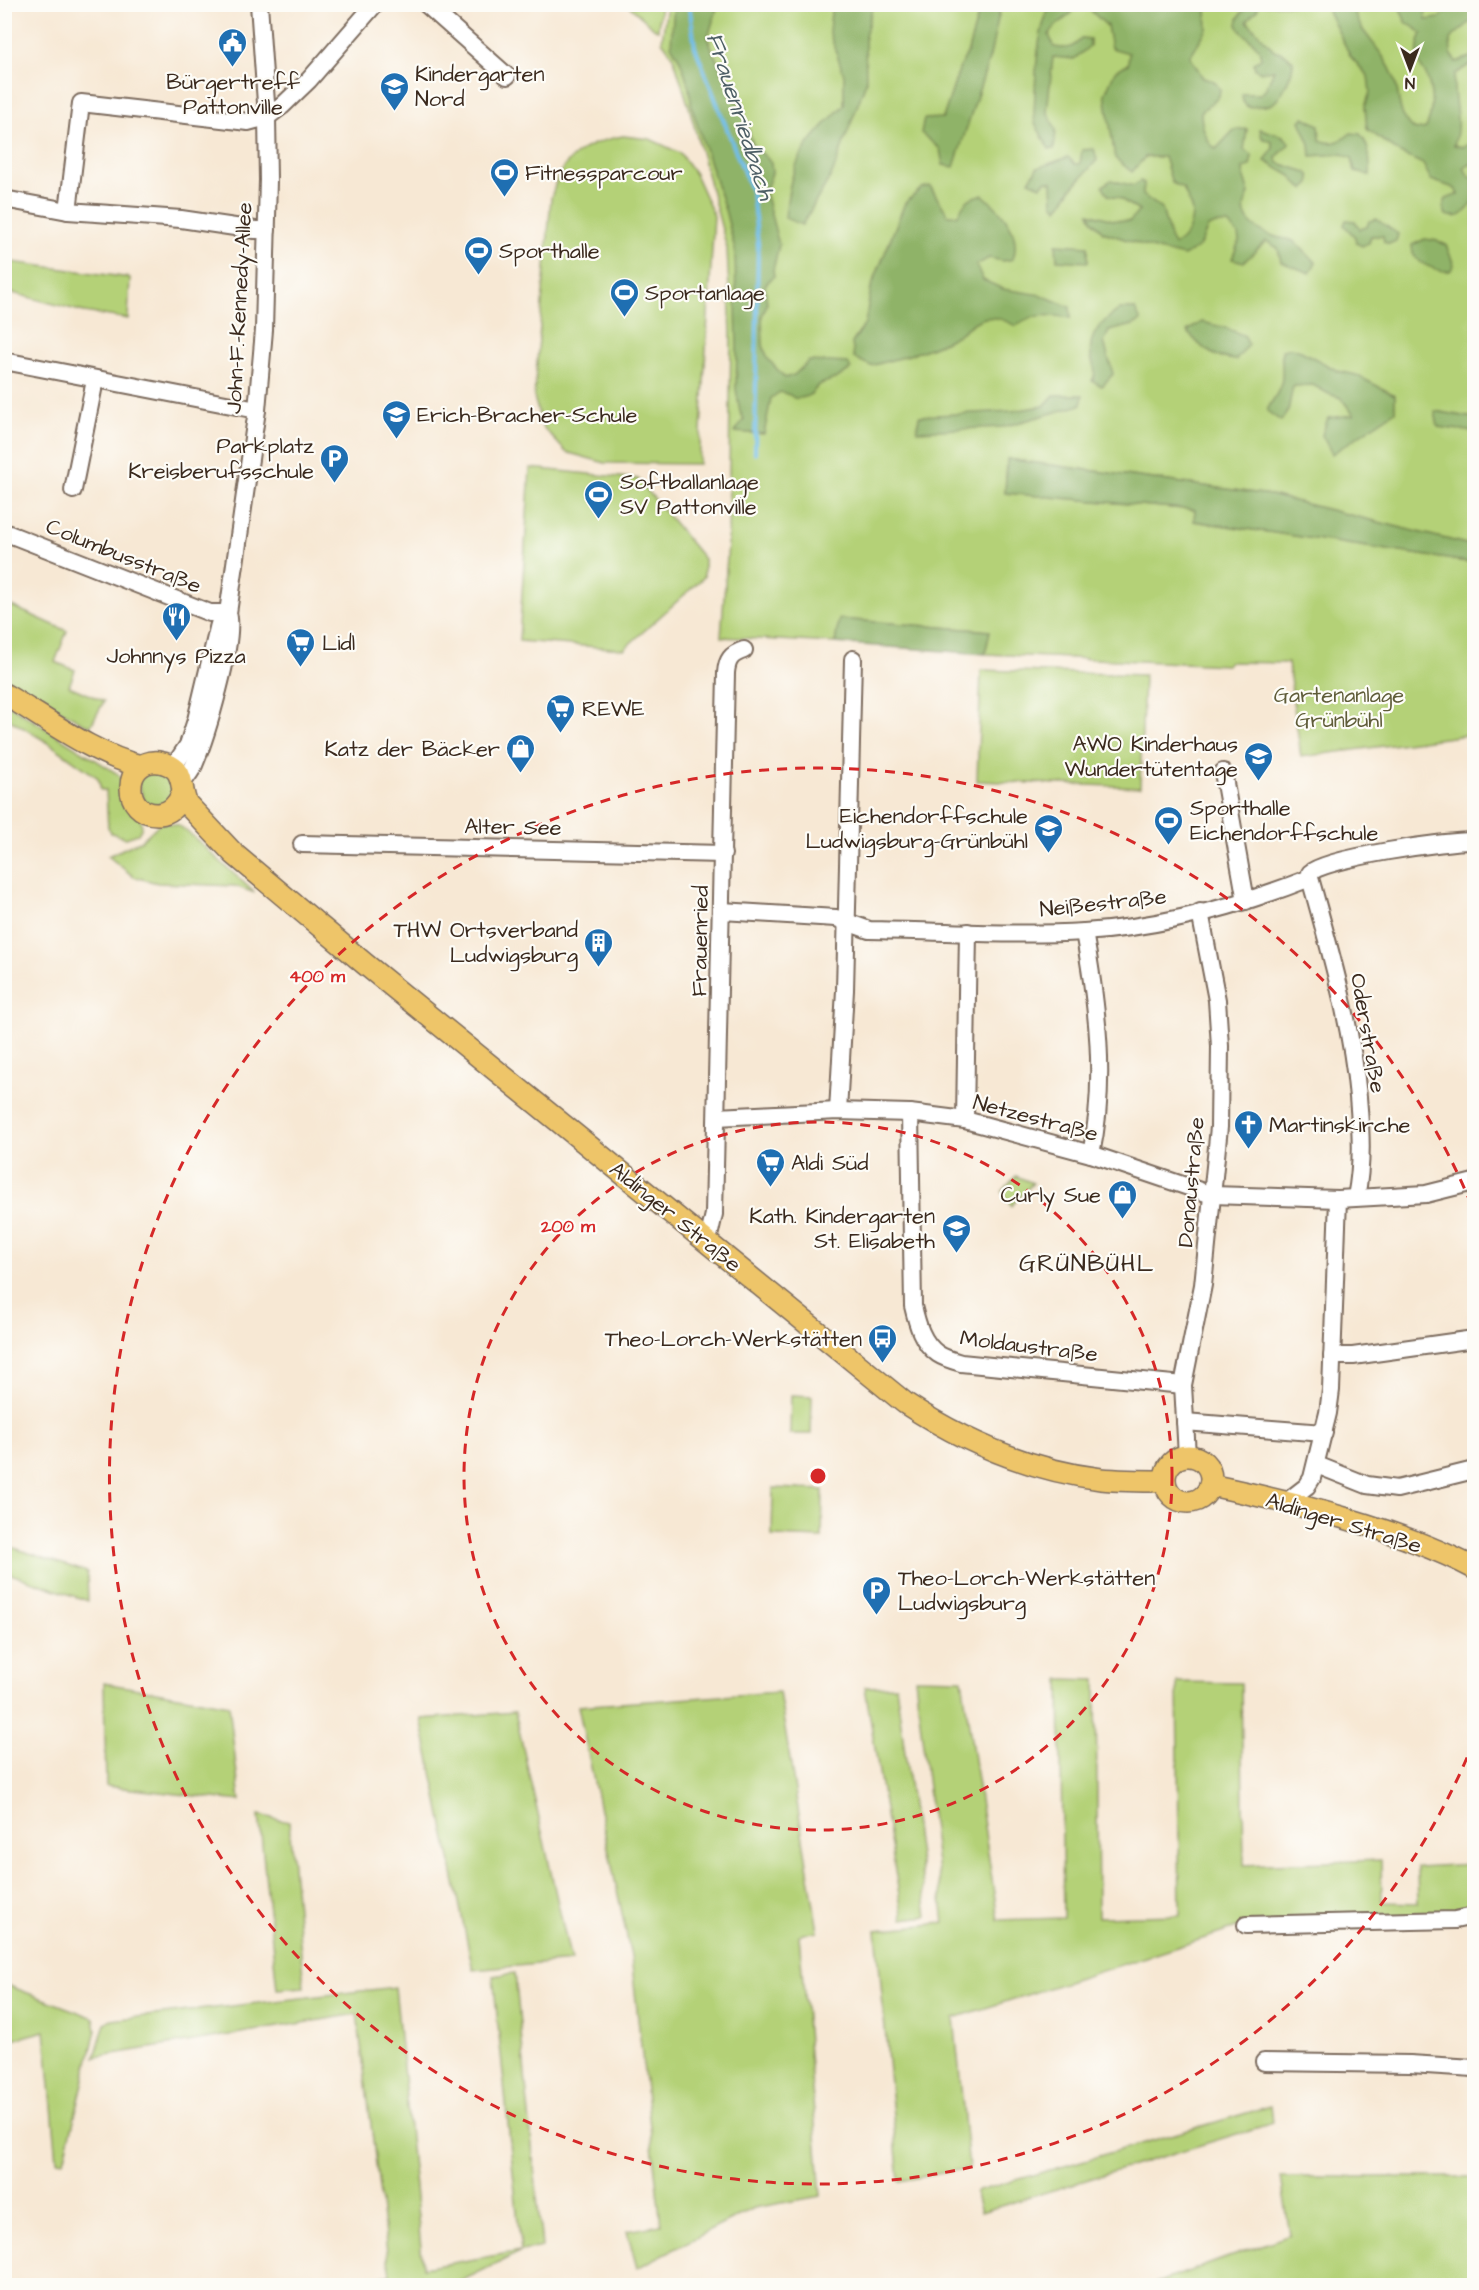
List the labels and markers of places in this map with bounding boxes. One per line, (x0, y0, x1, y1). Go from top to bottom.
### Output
public building icon: Bürgertreff Pattonville (217, 26, 249, 68)
place label: Kindergarten Nord (415, 59, 544, 115)
place label: Bürgertreff Pattonville (166, 67, 301, 123)
school or university icon: Kindergarten Nord (378, 70, 410, 112)
sports icon: Fitnessparcour (488, 156, 520, 198)
place label: Fitnessparcour (525, 158, 683, 189)
sports icon: Sporthalle (462, 234, 494, 276)
place label: Sporthalle (499, 236, 600, 267)
sports icon: Sportanlage (608, 276, 640, 318)
place label: Sportanlage (645, 278, 765, 310)
school or university icon: Erich-Bracher-Schule (380, 398, 412, 440)
place label: Erich-Bracher-Schule (417, 400, 637, 431)
place label: Parkplatz Kreisberufsschule (128, 431, 314, 487)
parking icon: Parkplatz Kreisberufsschule (319, 442, 351, 484)
place label: Softballanlage SV Pattonville (620, 467, 759, 523)
sports icon: Softballanlage SV Pattonville (583, 478, 615, 520)
restaurant icon: Johnnys Pizza (160, 600, 192, 642)
supermarket icon: Lidl (285, 626, 317, 668)
place label: Lidl (322, 628, 355, 659)
place label: Johnnys Pizza (106, 641, 246, 673)
supermarket icon: REWE (545, 692, 577, 734)
place label: REWE (582, 694, 644, 725)
place label: AWO Kinderhaus Wundertütentage (1065, 729, 1238, 786)
shop icon: Katz der Bäcker (505, 732, 537, 774)
place label: Katz der Bäcker (324, 734, 500, 765)
school or university icon: AWO Kinderhaus Wundertütentage (1243, 740, 1275, 782)
place label: Sporthalle Eichendorffschule (1190, 793, 1378, 849)
place label: Eichendorffschule Ludwigsburg-Grünbühl (806, 801, 1028, 858)
sports icon: Sporthalle Eichendorffschule (1153, 804, 1185, 846)
school or university icon: Eichendorffschule Ludwigsburg-Grünbühl (1033, 812, 1065, 854)
place label: THW Ortsverband Ludwigsburg (393, 915, 578, 972)
building icon: THW Ortsverband Ludwigsburg (583, 926, 615, 968)
church icon: Martinskirche (1232, 1108, 1264, 1150)
place label: Martinskirche (1269, 1110, 1411, 1141)
supermarket icon: Aldi Süd (754, 1146, 786, 1188)
place label: Aldi Süd (791, 1148, 869, 1179)
shop icon: Curly Sue (1106, 1178, 1138, 1220)
place label: Curly Sue (1001, 1180, 1101, 1212)
place label: Kath. Kindergarten St. Elisabeth (749, 1201, 935, 1257)
school or university icon: Kath. Kindergarten St. Elisabeth (940, 1212, 972, 1254)
bus stop icon: Theo-Lorch-Werkstätten (867, 1322, 899, 1364)
place label: Theo-Lorch-Werkstätten (605, 1324, 862, 1355)
centre of rings (808, 1466, 828, 1486)
place label: Theo-Lorch-Werkstätten Ludwigsburg (898, 1563, 1155, 1620)
parking icon: Theo-Lorch-Werkstätten Ludwigsburg (861, 1574, 893, 1616)

